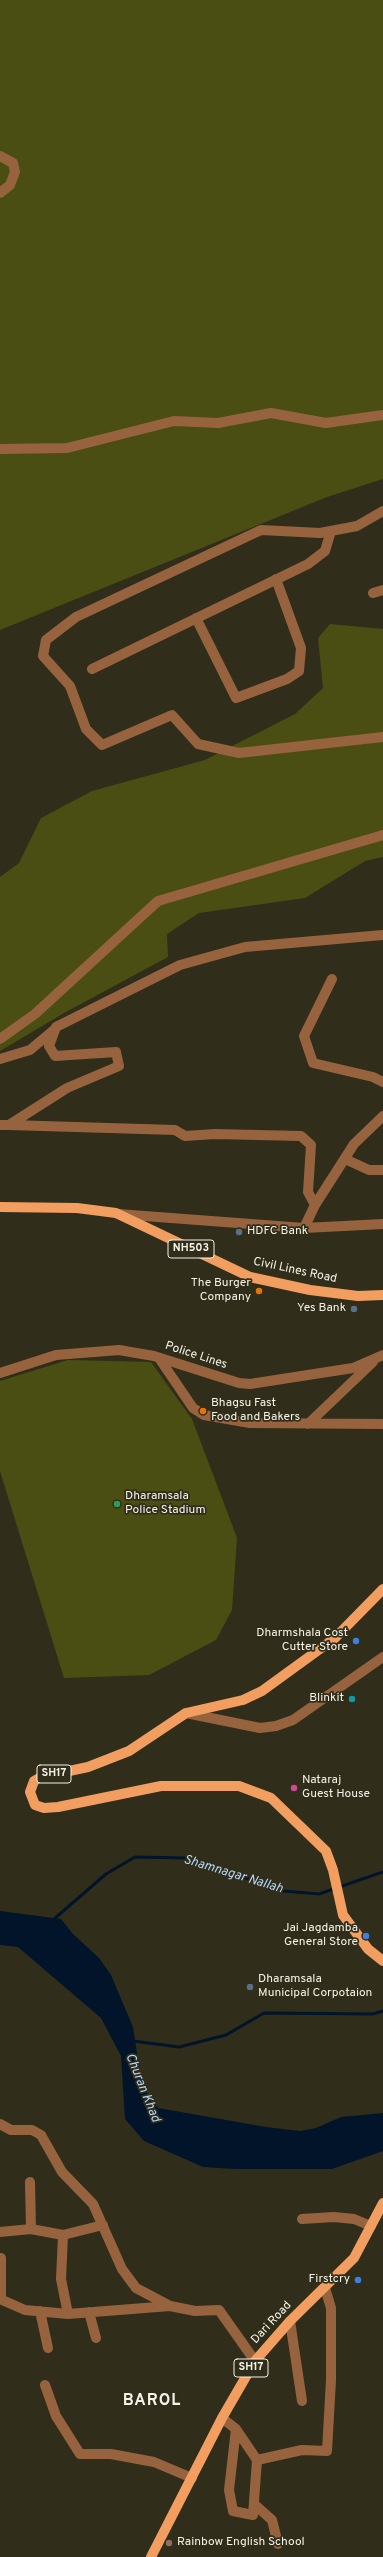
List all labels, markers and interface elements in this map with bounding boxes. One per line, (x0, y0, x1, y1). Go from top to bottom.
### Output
place label: HDFC Bank (247, 1225, 308, 1239)
marker: HDFC Bank (234, 1227, 244, 1237)
road number: NH503 (168, 1240, 214, 1258)
street label: Civil Lines Road (252, 1255, 338, 1287)
place label: The Burger Company (191, 1277, 251, 1305)
marker: The Burger Company (254, 1286, 264, 1296)
place label: Yes Bank (297, 1302, 346, 1316)
marker: Yes Bank (349, 1304, 359, 1314)
street label: Police Lines (163, 1339, 229, 1373)
place label: Bhagsu Fast Food and Bakers (211, 1397, 300, 1425)
marker: Bhagsu Fast Food and Bakers (198, 1406, 208, 1416)
place label: Dharamsala Police Stadium (125, 1490, 206, 1518)
marker: Dharamsala Police Stadium (112, 1499, 122, 1509)
place label: Dharmshala Cost Cutter Store (256, 1627, 348, 1655)
marker: Dharmshala Cost Cutter Store (351, 1636, 361, 1646)
place label: Blinkit (309, 1692, 344, 1706)
marker: Blinkit (347, 1694, 357, 1704)
road number: SH17 (37, 1765, 71, 1783)
place label: Nataraj Guest House (302, 1774, 370, 1802)
marker: Nataraj Guest House (289, 1783, 299, 1793)
water label: Shamnagar Nallah (181, 1852, 285, 1898)
place label: Jai Jagdamba General Store (283, 1922, 358, 1950)
marker: Jai Jagdamba General Store (361, 1931, 371, 1941)
place label: Dharamsala Municipal Corpotaion (258, 1973, 372, 2001)
marker: Dharamsala Municipal Corpotaion (245, 1982, 255, 1992)
water label: Churan Khad (121, 2051, 163, 2125)
place label: Firstcry (309, 2273, 350, 2287)
marker: Firstcry (353, 2275, 363, 2285)
street label: Dari Road (249, 2299, 295, 2347)
road number: SH17 (234, 2359, 268, 2377)
district label: BAROL (123, 2392, 181, 2412)
place label: Rainbow English School (177, 2536, 305, 2550)
marker: Rainbow English School (164, 2538, 174, 2548)

